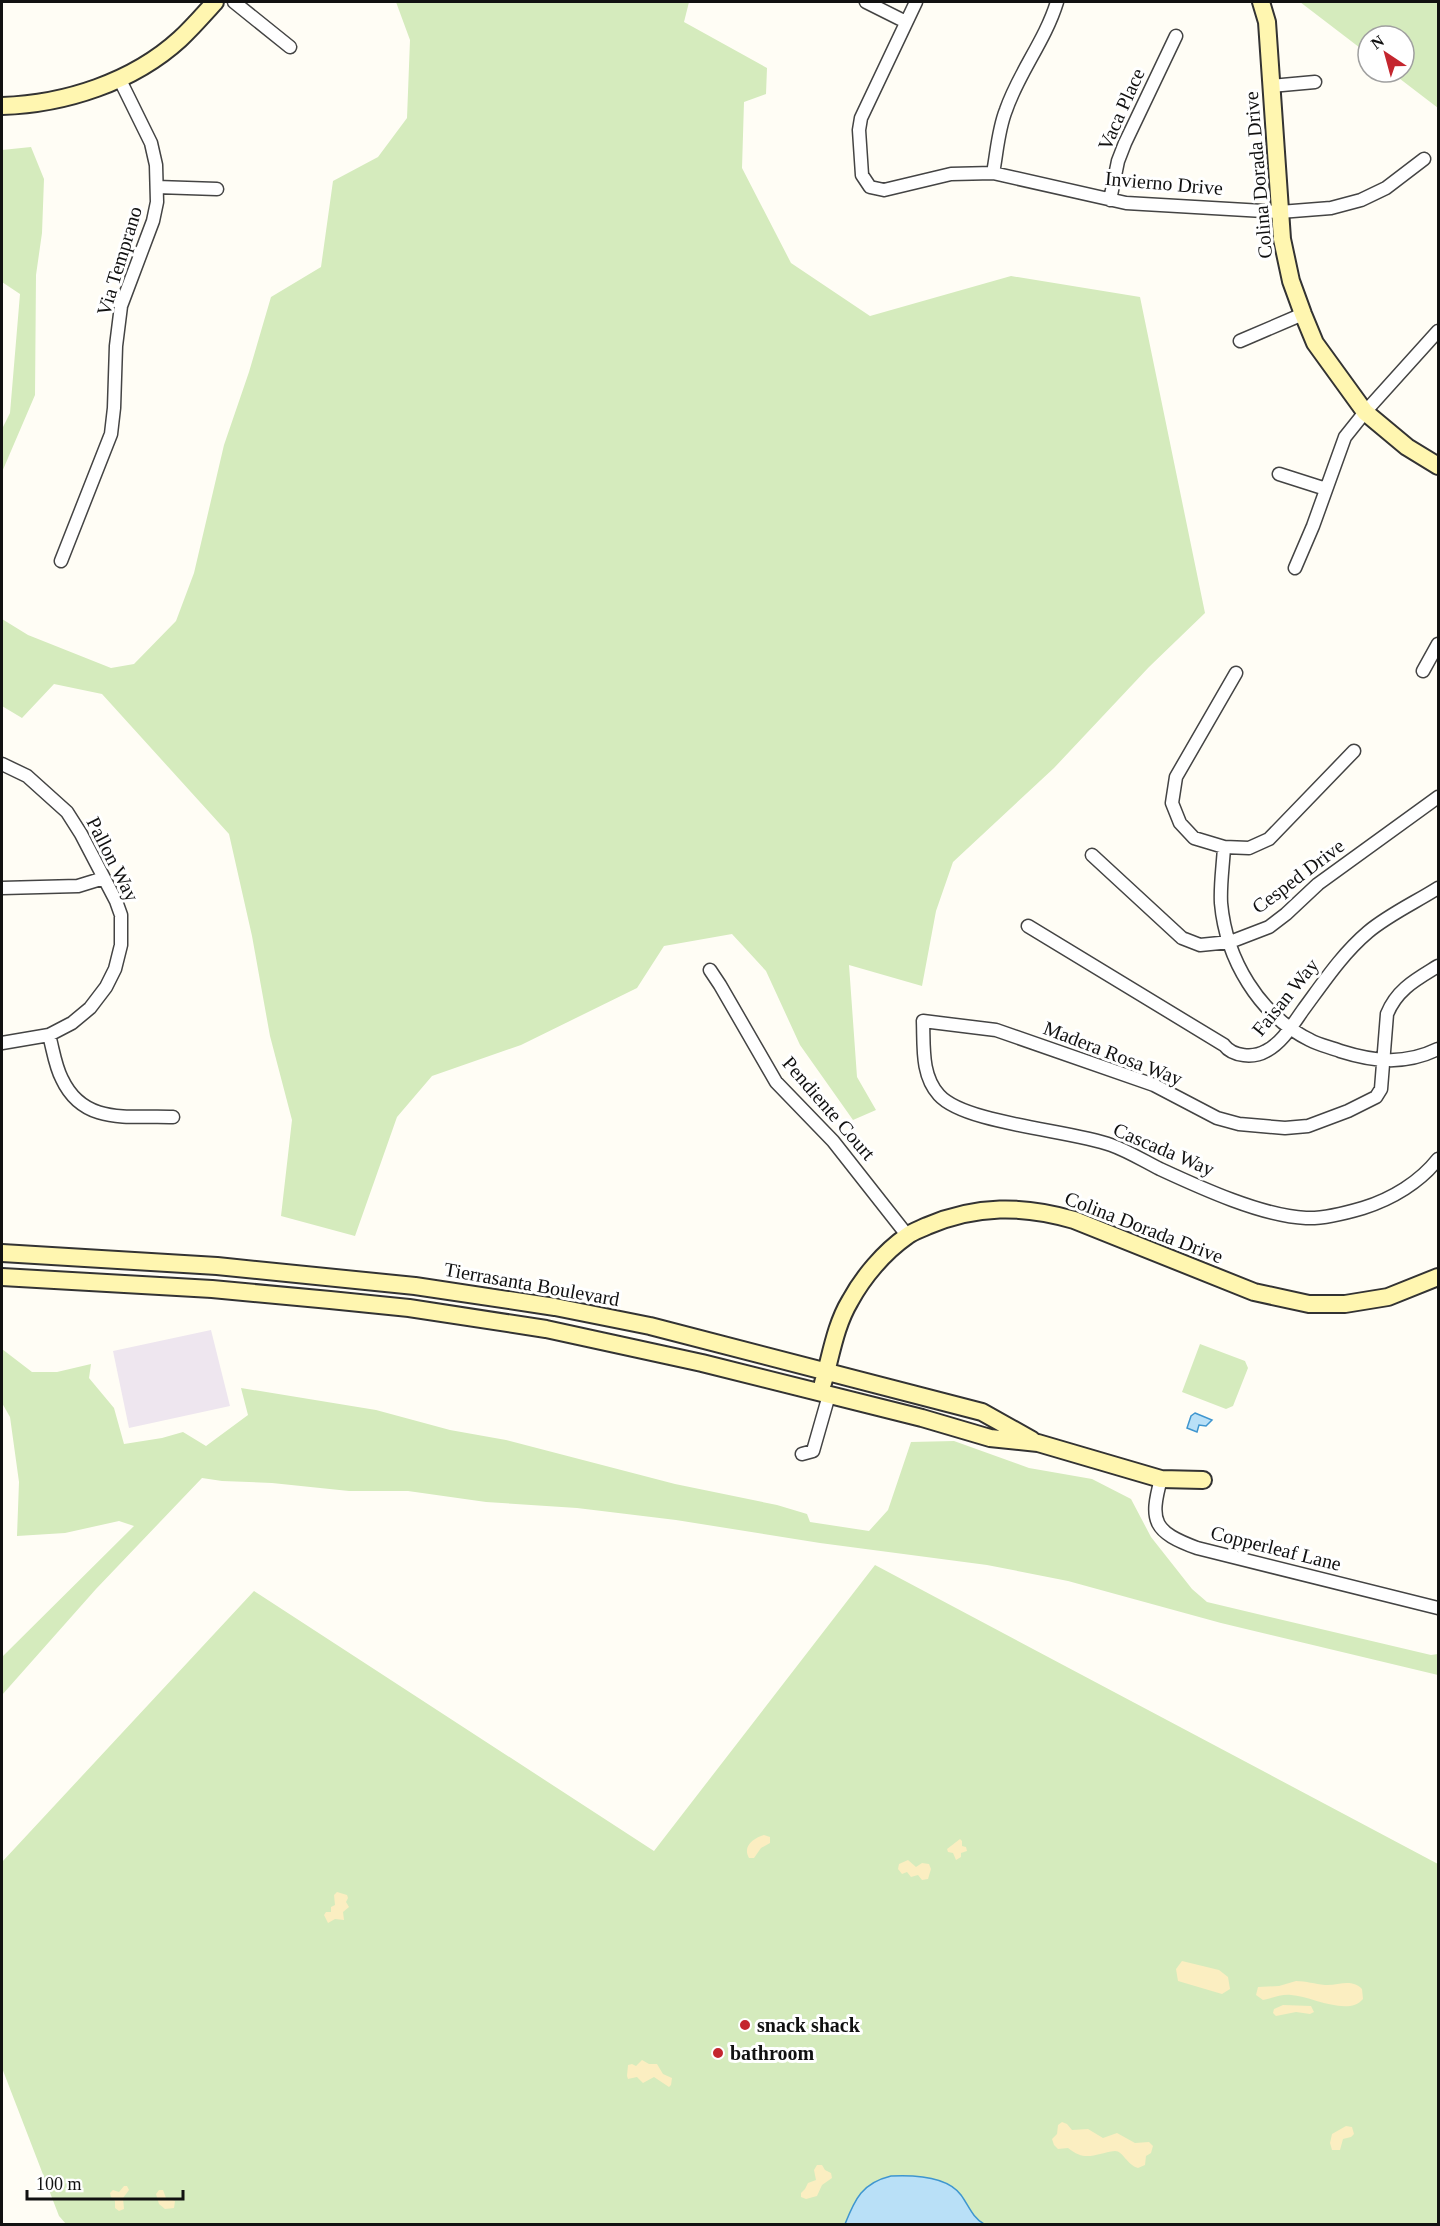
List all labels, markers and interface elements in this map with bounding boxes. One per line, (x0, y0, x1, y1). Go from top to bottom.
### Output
north arrow (1356, 24, 1416, 84)
text: N (1368, 32, 1388, 53)
street label: Vaca Place (1093, 65, 1149, 153)
street label: Colina Dorada Drive (1240, 90, 1276, 260)
street label: Invierno Drive (1104, 167, 1224, 199)
street label: Via Temprano (92, 204, 147, 319)
street label: Pallon Way (81, 813, 144, 905)
street label: Cesped Drive (1248, 834, 1349, 919)
street label: Faisan Way (1247, 954, 1324, 1041)
street label: Madera Rosa Way (1040, 1016, 1186, 1091)
street label: Pendiente Court (778, 1052, 880, 1164)
street label: Cascada Way (1110, 1118, 1218, 1181)
street label: Colina Dorada Drive (1062, 1187, 1226, 1267)
street label: Tierrasanta Boulevard (443, 1258, 621, 1310)
street label: Copperleaf Lane (1208, 1521, 1344, 1576)
place label: snack shack (757, 2014, 861, 2036)
marker: snack shack (738, 2018, 752, 2032)
place label: bathroom (730, 2042, 814, 2064)
marker: bathroom (711, 2046, 725, 2060)
scale bar (27, 2163, 183, 2201)
text: 100 m (36, 2174, 82, 2194)

